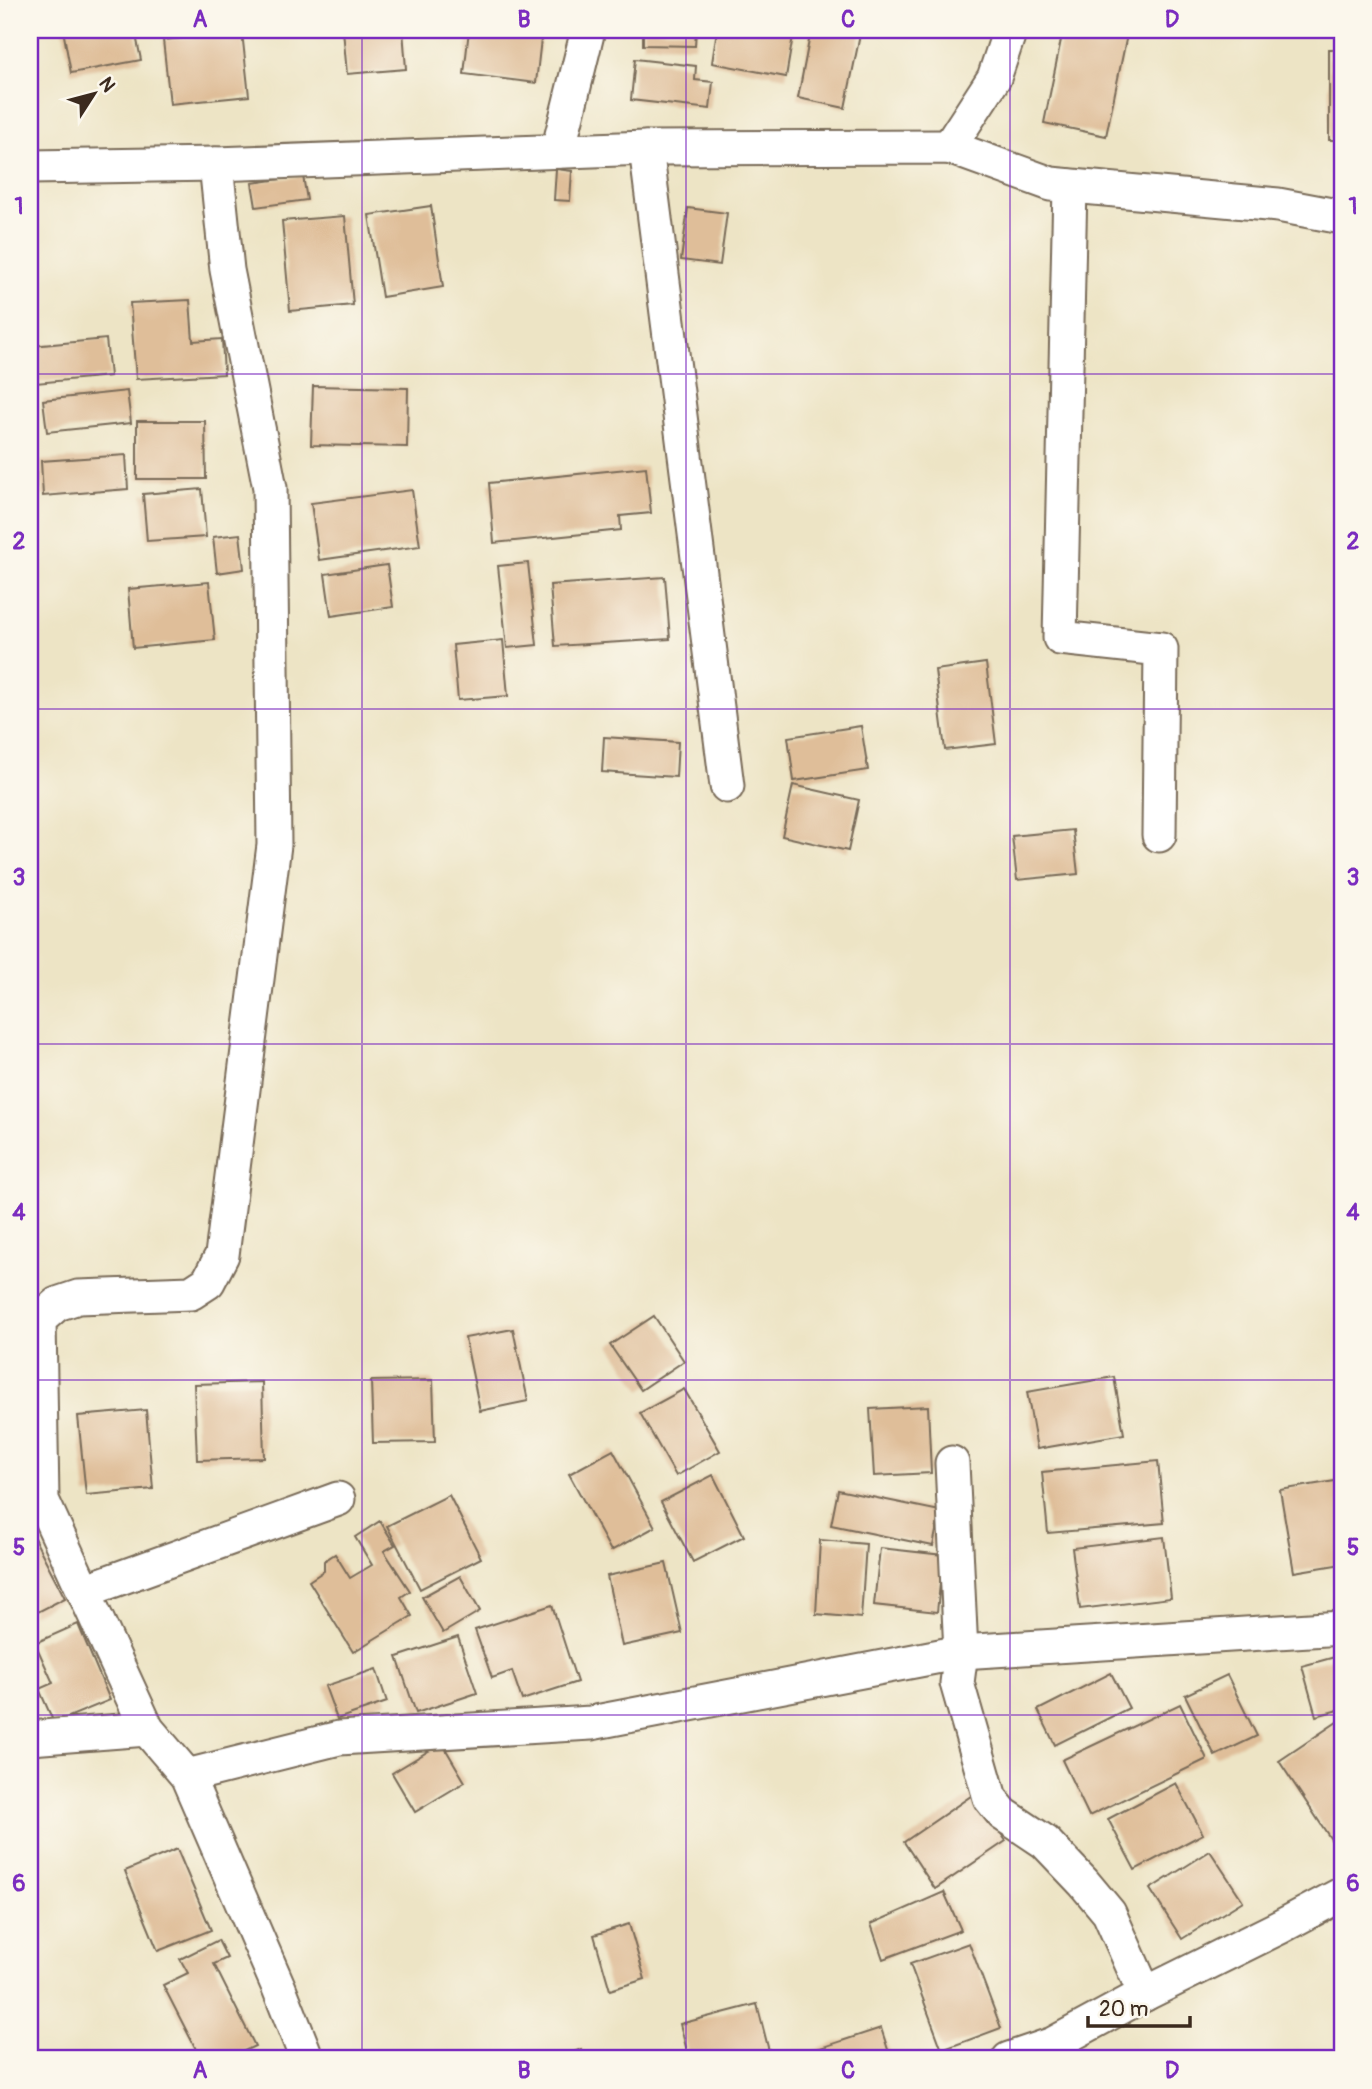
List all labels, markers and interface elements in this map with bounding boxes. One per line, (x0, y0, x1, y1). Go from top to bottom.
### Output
text: A (193, 5, 208, 34)
text: B (517, 5, 531, 34)
text: C (841, 5, 855, 34)
text: D (1165, 5, 1179, 34)
north arrow (60, 60, 130, 130)
text: N (93, 72, 121, 97)
text: 1 (15, 192, 24, 221)
text: 1 (1349, 192, 1358, 221)
text: 2 (13, 527, 26, 556)
text: 2 (1347, 527, 1360, 556)
text: 3 (13, 863, 25, 892)
text: 3 (1347, 863, 1359, 892)
text: 4 (12, 1198, 26, 1227)
text: 4 (1346, 1198, 1360, 1227)
text: 5 (13, 1533, 25, 1562)
text: 5 (1347, 1533, 1359, 1562)
text: 6 (12, 1869, 26, 1898)
text: 6 (1346, 1869, 1360, 1898)
scale bar (1088, 1984, 1190, 2028)
text: 20 m (1099, 1996, 1148, 2023)
text: A (193, 2056, 208, 2085)
text: B (517, 2056, 531, 2085)
text: C (841, 2056, 855, 2085)
text: D (1165, 2056, 1179, 2085)

